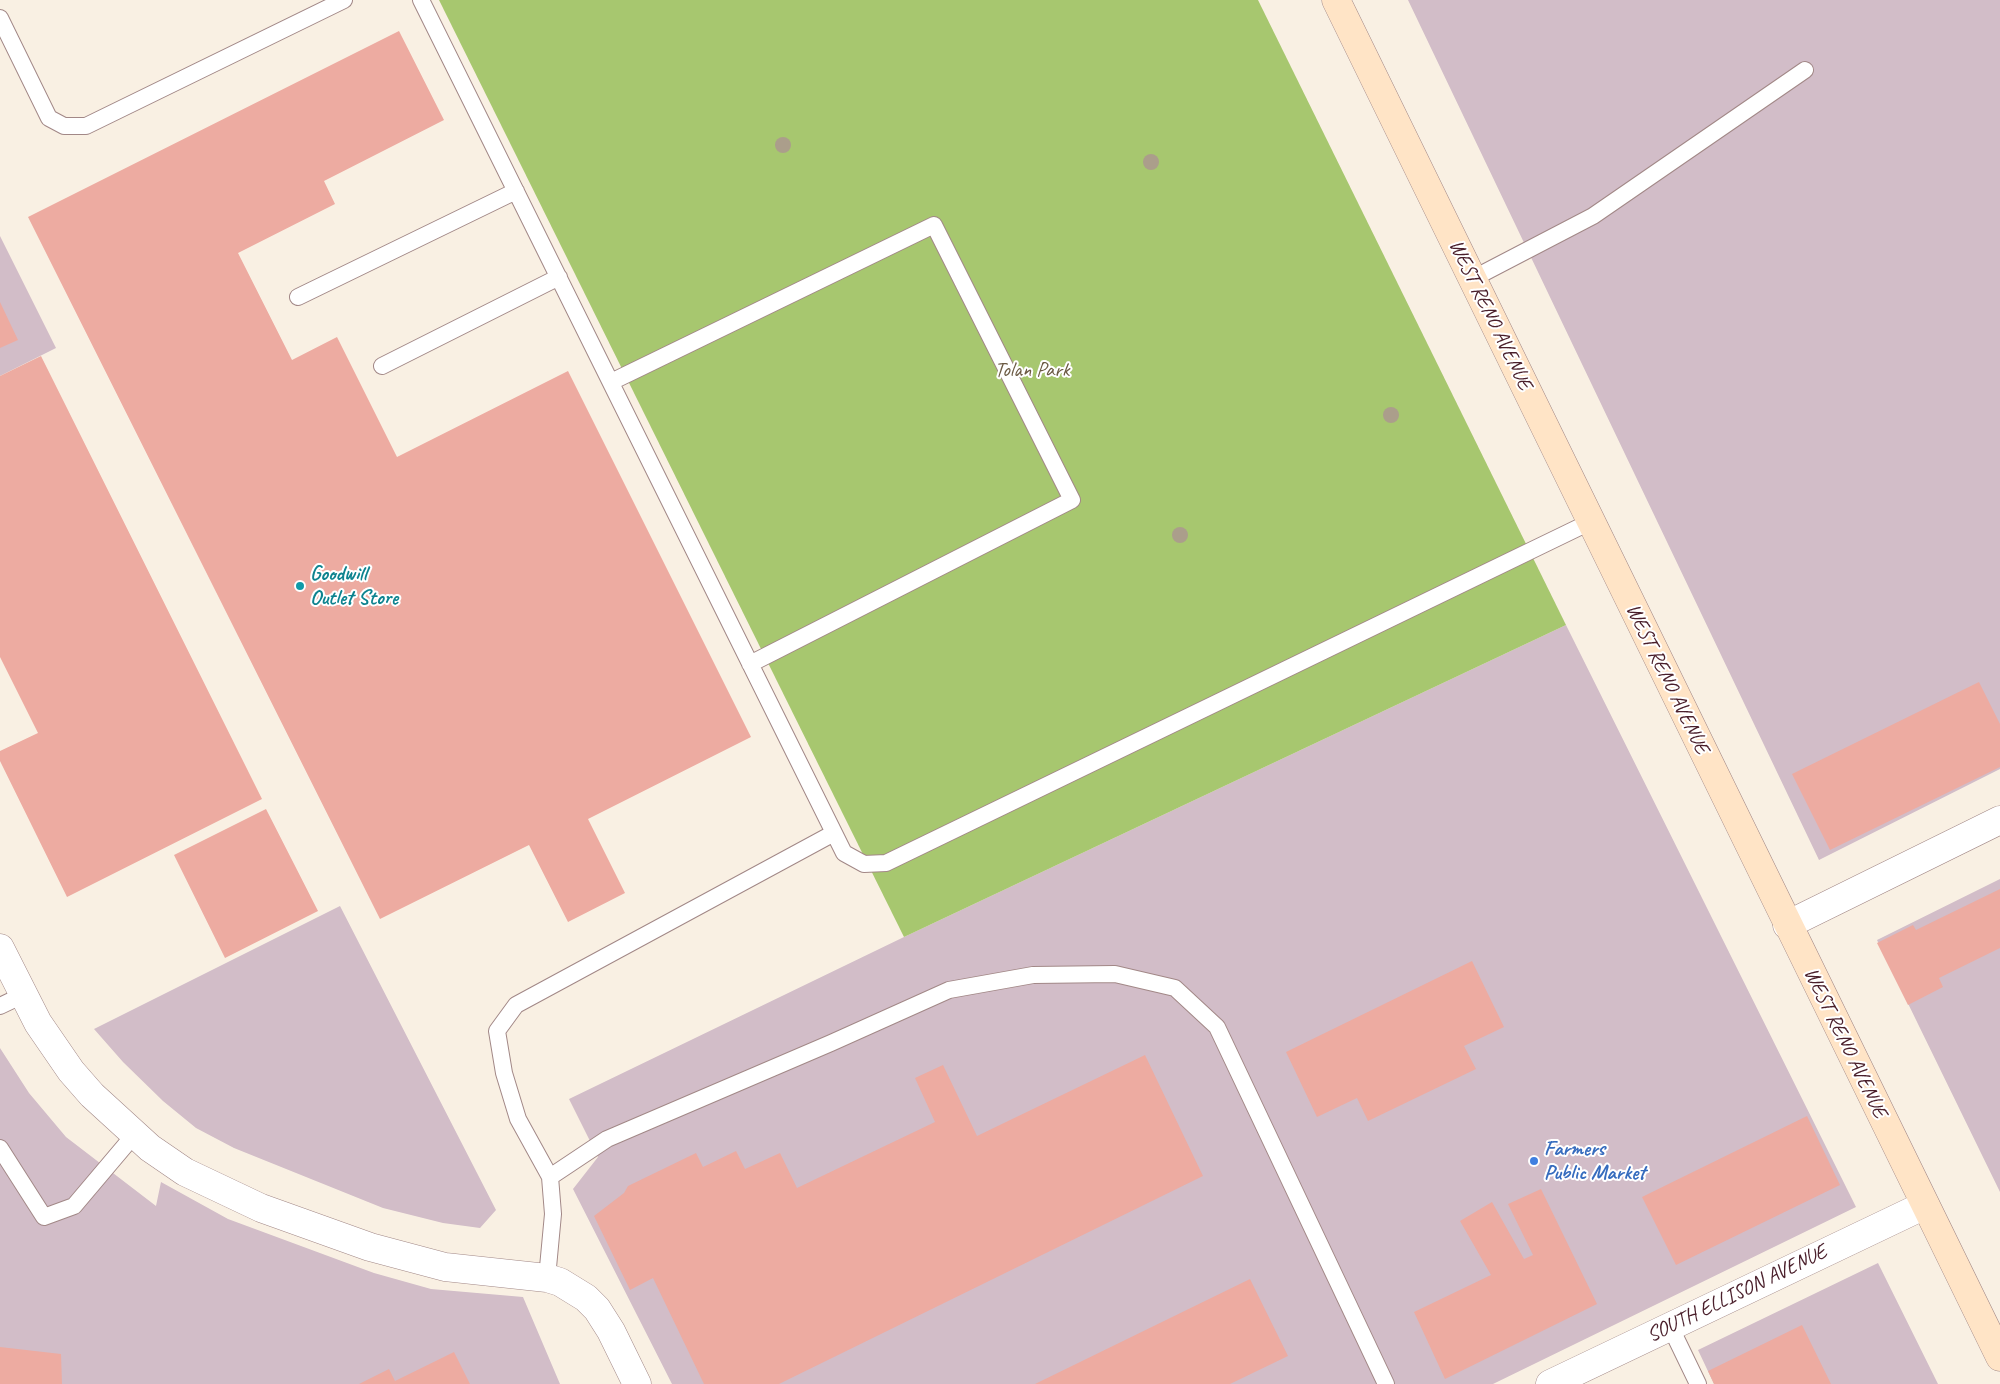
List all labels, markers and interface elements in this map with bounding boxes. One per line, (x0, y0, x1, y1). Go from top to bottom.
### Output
street label: WEST RENO AVENUE (1443, 236, 1537, 394)
park label: Tolan Park (995, 357, 1069, 383)
place label: Goodwill Outlet Store (310, 561, 398, 611)
marker: Goodwill Outlet Store (294, 580, 306, 592)
street label: WEST RENO AVENUE (1620, 600, 1714, 758)
street label: WEST RENO AVENUE (1798, 964, 1892, 1122)
place label: Farmers Public Market (1544, 1136, 1645, 1186)
marker: Farmers Public Market (1528, 1155, 1540, 1167)
street label: SOUTH ELLISON AVENUE (1643, 1240, 1831, 1348)

